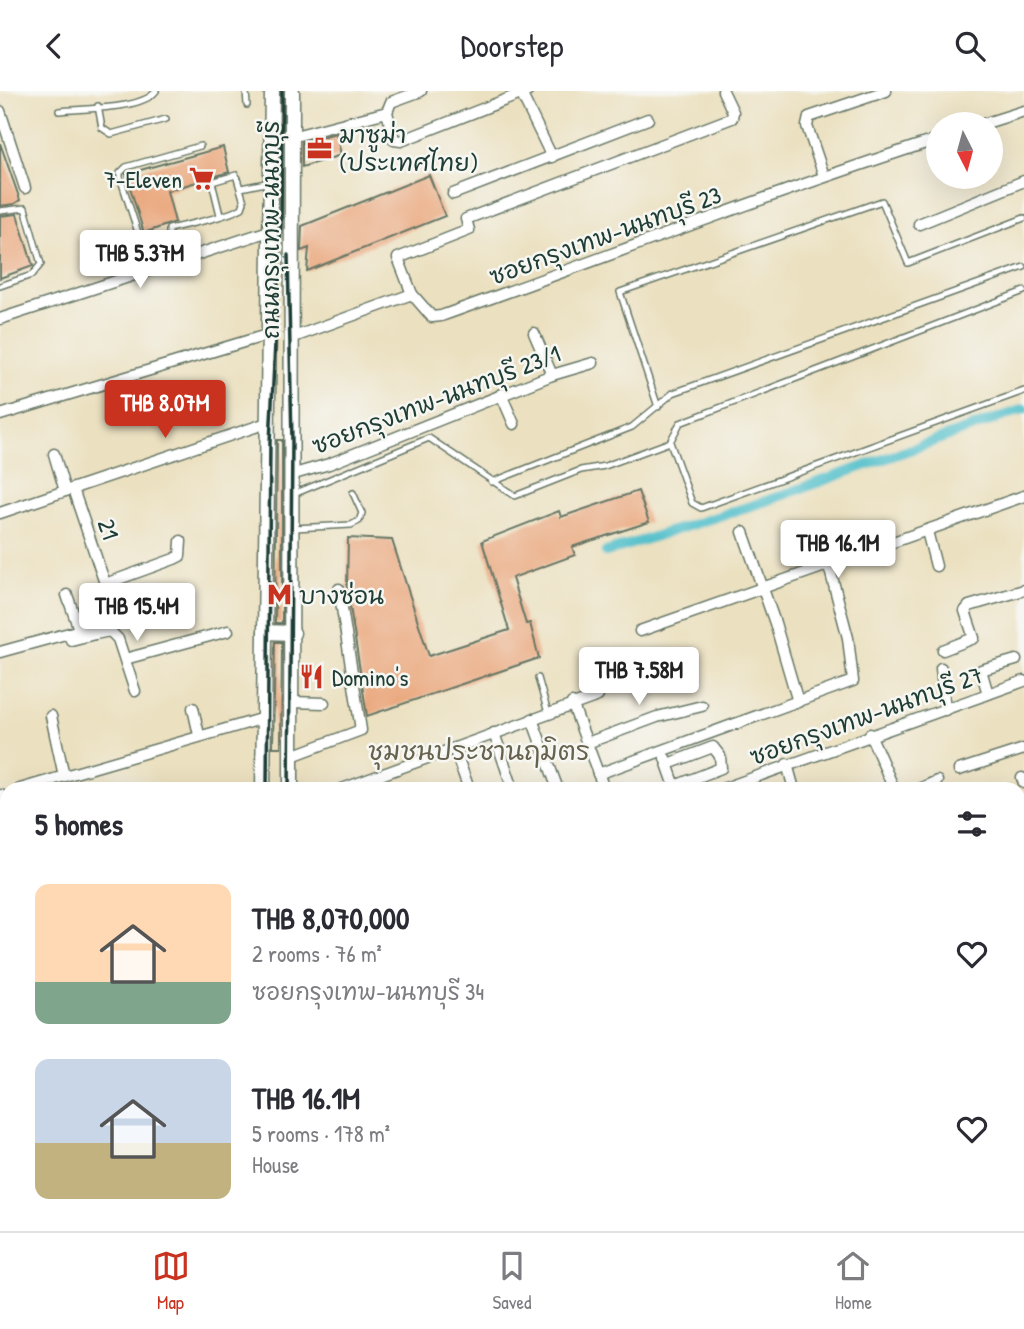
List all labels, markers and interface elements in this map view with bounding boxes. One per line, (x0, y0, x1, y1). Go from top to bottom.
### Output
text: Doorstep (460, 24, 564, 67)
icon: back (35, 27, 73, 65)
icon: search (951, 27, 989, 65)
north arrow (926, 112, 1003, 189)
map controls (926, 112, 1003, 189)
place label: มาซูม่า (ประเทศไทย) (339, 118, 478, 178)
street label: ถนนกรุงเทพ-นนทบุรี (254, 121, 289, 339)
office icon: มาซูม่า (ประเทศไทย) (305, 134, 333, 162)
place label: 7-Eleven (104, 163, 182, 195)
supermarket icon: 7-Eleven (188, 165, 216, 193)
street label: ซอยกรุงเทพ-นนทบุรี 23 (485, 178, 726, 295)
pin: THB 5.37M (60, 231, 220, 290)
text: THB 5.37M (96, 237, 184, 268)
street label: ซอยกรุงเทพ-นนทบุรี 23/1 (307, 337, 566, 464)
pin: THB 8.07M (85, 381, 245, 440)
text: THB 8.07M (121, 387, 209, 418)
street label: 21 (91, 514, 127, 544)
pin: THB 16.1M (758, 521, 918, 580)
text: THB 16.1M (797, 527, 879, 558)
place label: บางซ่อน (299, 579, 384, 611)
metro station icon: บางซ่อน (265, 581, 293, 609)
pin: THB 15.4M (57, 583, 217, 643)
text: THB 15.4M (95, 590, 179, 621)
pin: THB 7.58M (559, 647, 719, 707)
text: THB 7.58M (595, 654, 683, 685)
street label: ซอยกรุงเทพ-นนทบุรี 27 (745, 658, 988, 775)
place label: Domino's (332, 661, 408, 693)
restaurant icon: Domino's (298, 663, 326, 691)
district label: ชุมชนประชานฤมิตร (368, 733, 590, 770)
text: 5 homes (35, 804, 123, 844)
icon: filters (953, 805, 991, 843)
text: THB 8,070,000 (252, 898, 409, 938)
icon: home (91, 912, 175, 996)
icon: heart (953, 935, 991, 973)
text: 2 rooms · 76 m² (252, 938, 382, 969)
text: ซอยกรุงเทพ-นนทบุรี 34 (252, 976, 484, 1007)
text: THB 16.1M (252, 1078, 360, 1118)
icon: home (91, 1087, 175, 1171)
icon: heart (953, 1110, 991, 1148)
text: 5 rooms · 178 m² (252, 1118, 390, 1149)
text: House (252, 1149, 299, 1180)
tab: Map (152, 1247, 190, 1315)
tab: Saved (493, 1247, 531, 1315)
tab: Home (834, 1247, 872, 1315)

